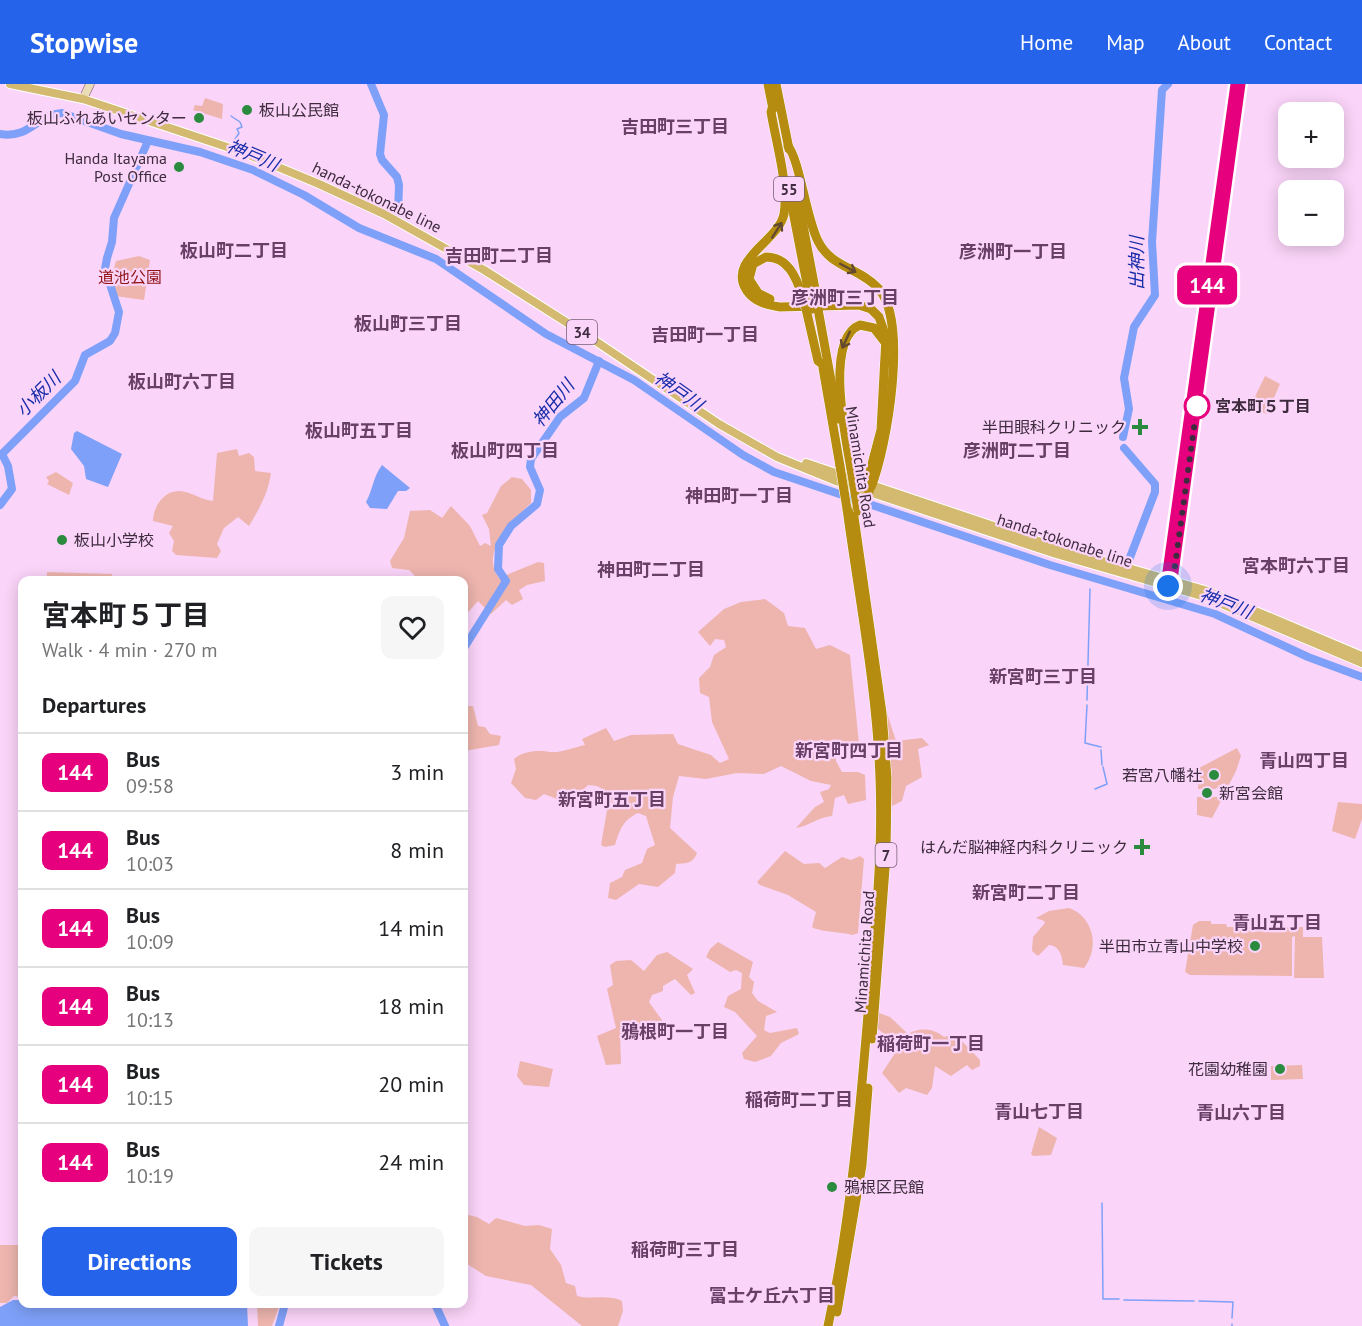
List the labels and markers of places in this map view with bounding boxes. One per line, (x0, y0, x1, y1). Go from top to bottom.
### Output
place label: 板山公民館 (259, 100, 339, 120)
marker: 板山公民館 (240, 103, 254, 117)
place label: 板山ふれあいセンター (27, 108, 187, 128)
marker: 板山ふれあいセンター (192, 111, 206, 125)
place label: Handa Itayama Post Office (64, 148, 167, 186)
marker: Handa Itayama Post Office (172, 160, 186, 174)
marker: 宮本町５丁目 (1184, 393, 1210, 419)
place label: 宮本町５丁目 (1215, 396, 1311, 416)
place label: 半田眼科クリニック (982, 417, 1126, 437)
marker: 半田眼科クリニック (1131, 418, 1149, 436)
place label: 板山小学校 (74, 530, 154, 550)
marker: 板山小学校 (55, 533, 69, 547)
place label: 若宮八幡社 (1122, 765, 1202, 785)
marker: 若宮八幡社 (1207, 768, 1221, 782)
place label: 新宮会館 (1219, 783, 1283, 803)
marker: 新宮会館 (1200, 786, 1214, 800)
place label: はんだ脳神経内科クリニック (920, 837, 1128, 857)
marker: はんだ脳神経内科クリニック (1133, 838, 1151, 856)
place label: 半田市立青山中学校 (1099, 936, 1243, 956)
marker: 半田市立青山中学校 (1248, 939, 1262, 953)
place label: 花園幼稚園 (1188, 1059, 1268, 1079)
marker: 花園幼稚園 (1273, 1062, 1287, 1076)
place label: 鴉根区民館 (844, 1177, 924, 1197)
marker: 鴉根区民館 (825, 1180, 839, 1194)

